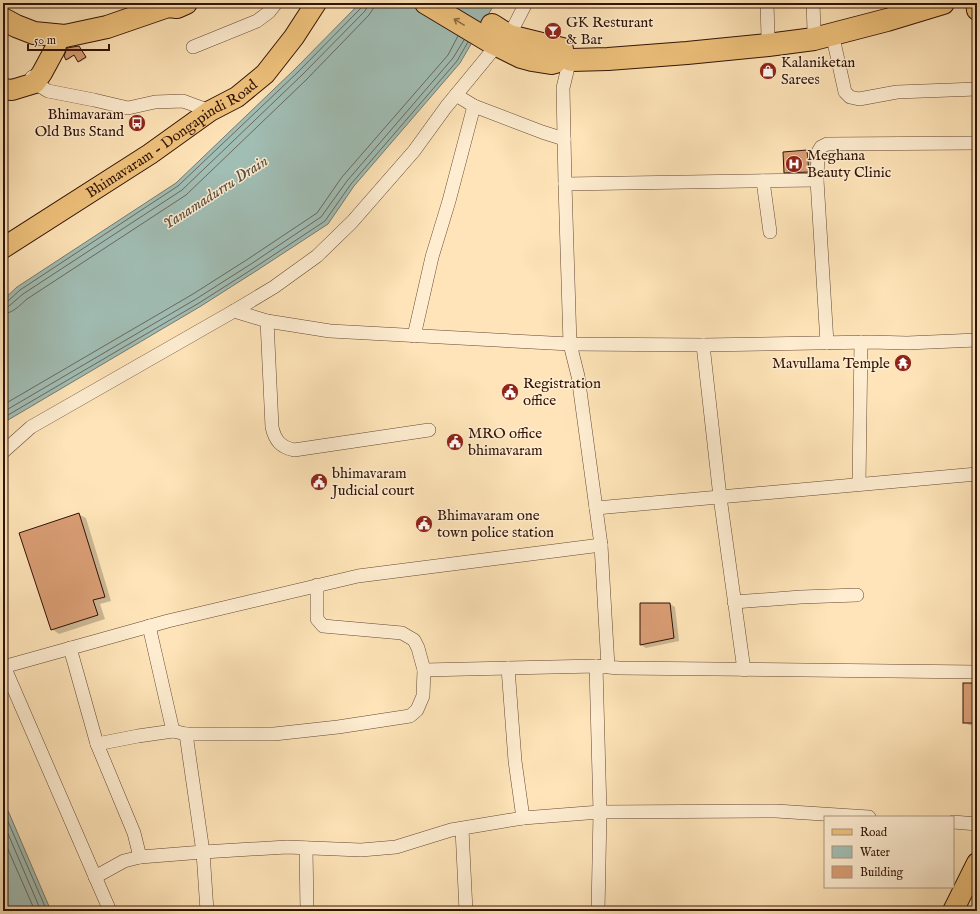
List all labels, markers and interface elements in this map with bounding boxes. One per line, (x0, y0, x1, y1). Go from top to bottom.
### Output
place label: GK Resturant & Bar (566, 13, 653, 49)
one-way arrow (453, 18, 465, 26)
bar icon: GK Resturant & Bar (543, 21, 563, 41)
scale bar (28, 26, 109, 52)
text: 50 m (34, 33, 56, 48)
place label: Kalaniketan Sarees (781, 53, 855, 89)
shop icon: Kalaniketan Sarees (758, 61, 778, 81)
street label: Bhimavaram - Dongapindi Road (82, 74, 262, 202)
place label: Bhimavaram Old Bus Stand (35, 105, 125, 141)
bus stop icon: Bhimavaram Old Bus Stand (127, 113, 147, 133)
place label: Meghana Beauty Clinic (807, 146, 891, 182)
water label: Yanamadurru Drain (160, 152, 272, 234)
hospital icon: Meghana Beauty Clinic (784, 154, 804, 174)
temple icon: Mavullama Temple (893, 353, 913, 373)
place label: Mavullama Temple (772, 354, 890, 373)
place label: Registration office (523, 374, 601, 410)
public building icon: Registration office (500, 382, 520, 402)
place label: MRO office bhimavaram (468, 424, 543, 460)
public building icon: MRO office bhimavaram (445, 432, 465, 452)
place label: bhimavaram Judicial court (330, 464, 415, 500)
public building icon: bhimavaram Judicial court (309, 472, 329, 492)
place label: Bhimavaram one town police station (437, 506, 554, 542)
public building icon: Bhimavaram one town police station (414, 514, 434, 534)
legend (824, 816, 954, 888)
text: Road (860, 825, 888, 840)
text: Water (860, 845, 891, 860)
text: Building (860, 865, 904, 880)

